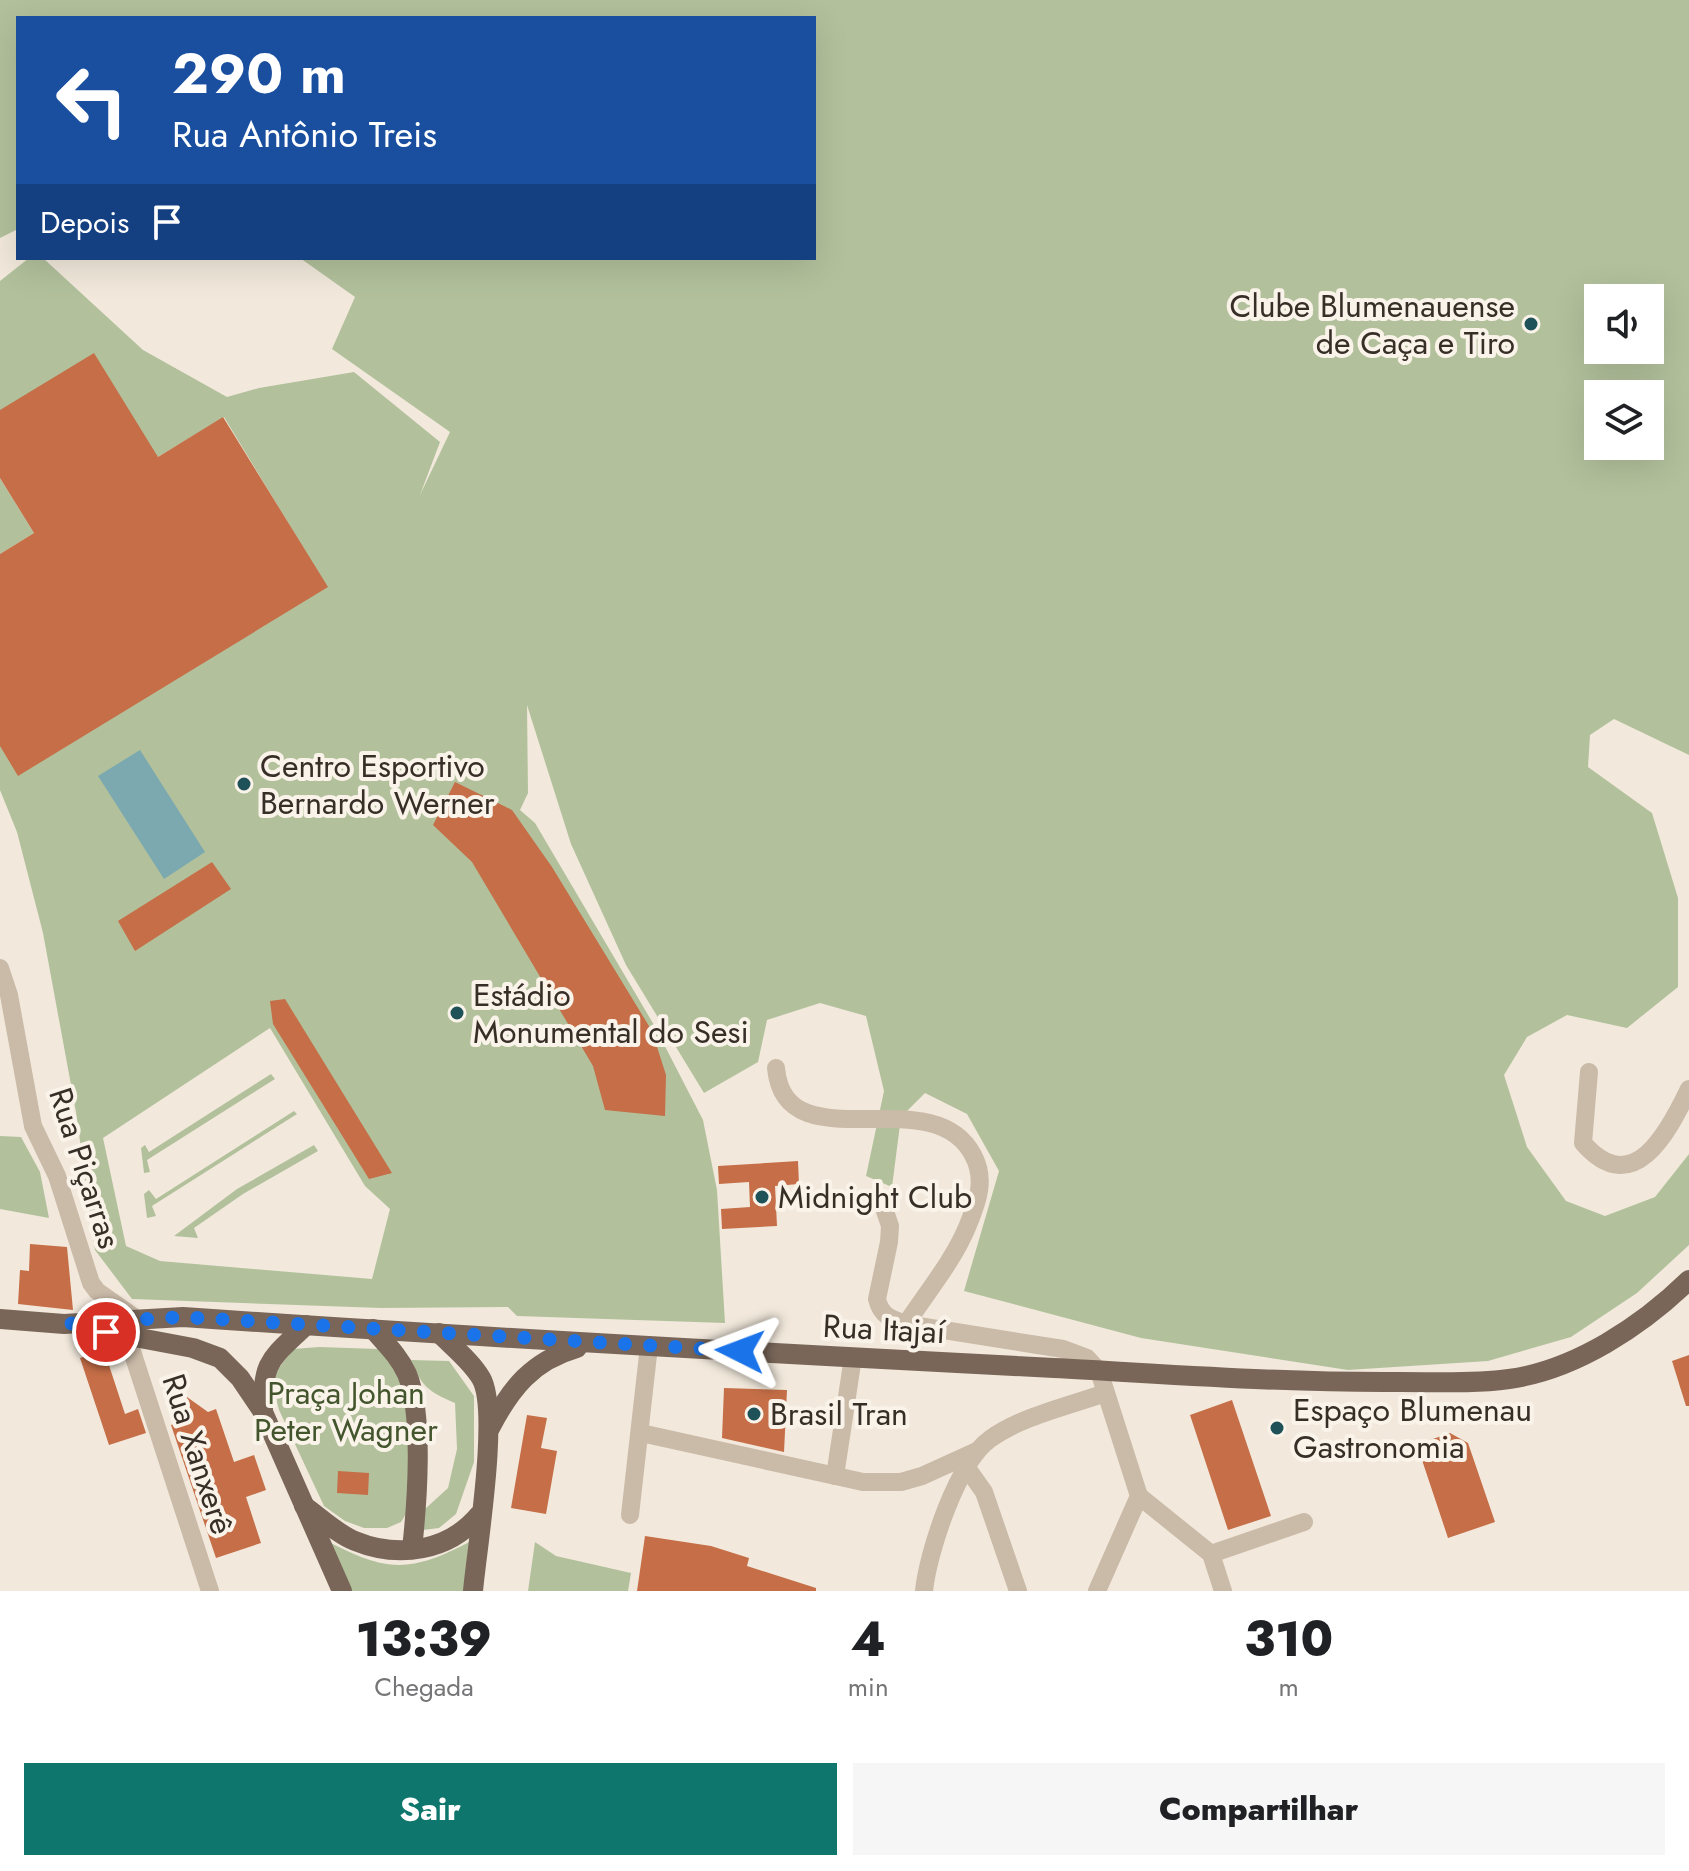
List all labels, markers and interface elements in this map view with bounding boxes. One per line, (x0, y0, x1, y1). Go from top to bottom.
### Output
text: 290 m (172, 33, 346, 114)
icon: left (40, 48, 144, 152)
text: Rua Antônio Treis (172, 108, 437, 160)
icon: arrive (145, 200, 189, 244)
text: Depois (40, 201, 129, 244)
place label: Clube Blumenauense de Caça e Tiro (1229, 283, 1515, 366)
map controls (1584, 284, 1664, 460)
button: sound (1584, 284, 1664, 364)
marker: Clube Blumenauense de Caça e Tiro (1522, 315, 1540, 333)
button: layers (1584, 380, 1664, 460)
place label: Centro Esportivo Bernardo Werner (260, 743, 495, 826)
marker: Centro Esportivo Bernardo Werner (235, 775, 253, 793)
place label: Estádio Monumental do Sesi (473, 972, 749, 1055)
marker: Estádio Monumental do Sesi (448, 1004, 466, 1022)
street label: Rua Piçarras (37, 1082, 133, 1254)
place label: Midnight Club (778, 1174, 972, 1220)
marker: Midnight Club (753, 1188, 771, 1206)
pin (72, 1298, 140, 1366)
street label: Rua Itajaí (822, 1303, 948, 1355)
position arrow (698, 1309, 782, 1393)
icon: arrive (84, 1310, 128, 1354)
street label: Rua Xanxerê (150, 1368, 246, 1540)
park label: Praça Johan Peter Wagner (254, 1370, 438, 1453)
place label: Espaço Blumenau Gastronomia (1293, 1387, 1532, 1470)
place label: Brasil Tran (770, 1391, 908, 1437)
marker: Brasil Tran (745, 1405, 763, 1423)
marker: Espaço Blumenau Gastronomia (1268, 1419, 1286, 1437)
text: 13:39 (356, 1605, 492, 1674)
text: 4 (851, 1605, 886, 1674)
text: 310 (1244, 1605, 1333, 1674)
text: Chegada (374, 1668, 474, 1706)
text: min (848, 1668, 889, 1706)
text: m (1279, 1668, 1299, 1706)
button: Sair (24, 1763, 837, 1855)
button: Compartilhar (853, 1763, 1665, 1855)

